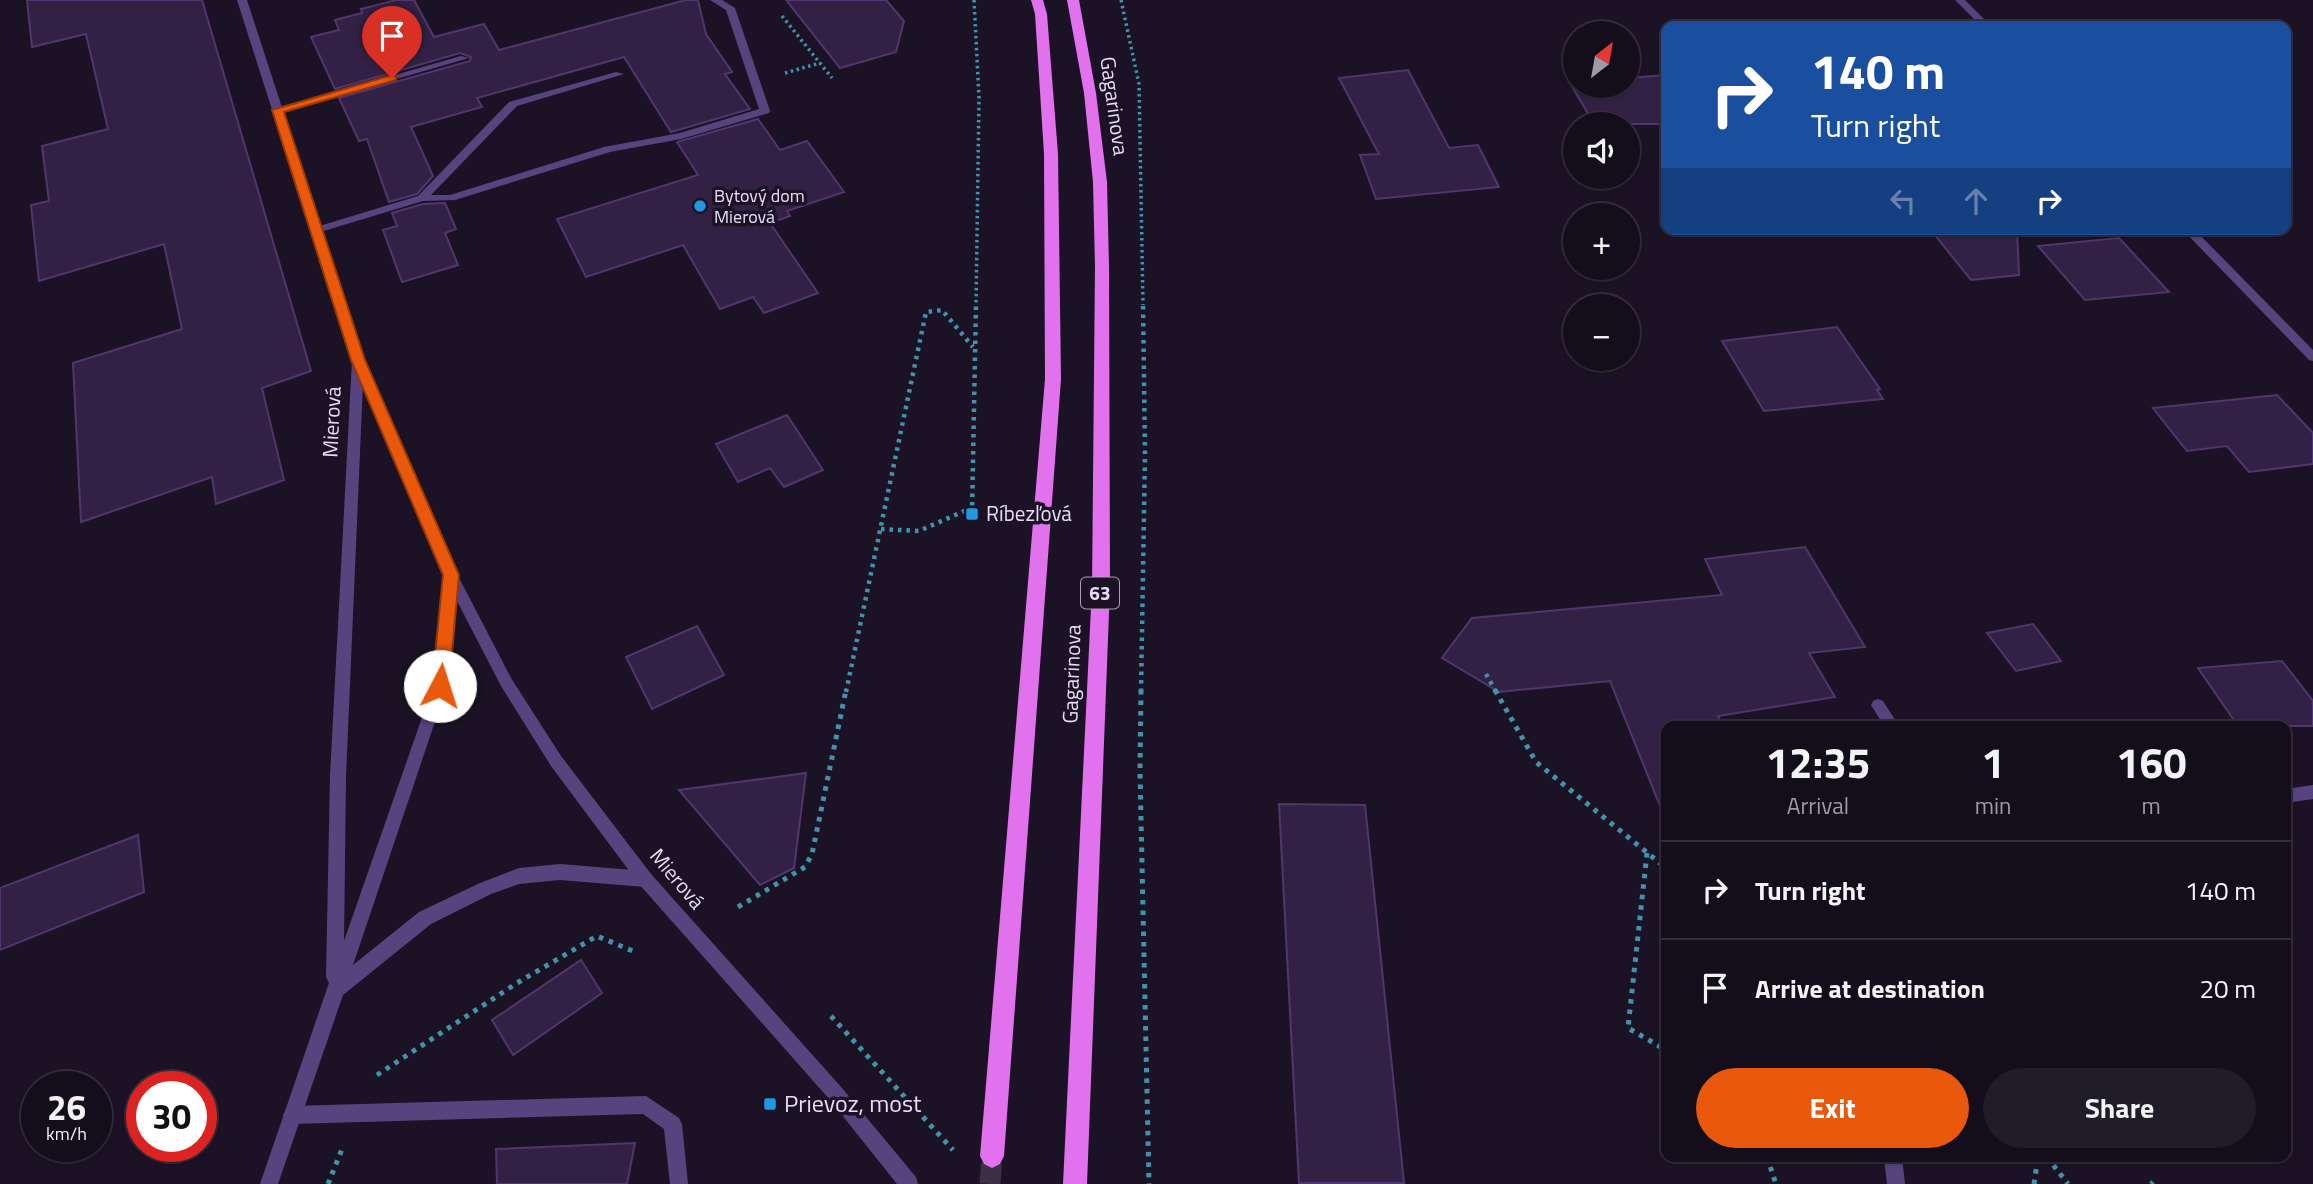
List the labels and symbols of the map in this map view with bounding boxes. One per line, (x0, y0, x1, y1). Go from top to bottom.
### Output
pin (362, 6, 422, 78)
north arrow (1563, 21, 1640, 98)
street label: Gagarinova (1092, 54, 1138, 158)
place label: Bytový dom Mierová (714, 182, 805, 230)
marker: Bytový dom Mierová (692, 198, 708, 214)
street label: Mierová (313, 385, 349, 458)
place label: Ríbezľová (986, 497, 1072, 529)
marker: Ríbezľová (964, 506, 980, 522)
road number: 63 (1081, 578, 1119, 608)
street label: Gagarinova (1053, 623, 1089, 724)
position arrow (403, 649, 477, 723)
street label: Mierová (643, 841, 713, 916)
speed limit sign: 30 (126, 1071, 217, 1162)
place label: Prievoz, most (784, 1085, 922, 1121)
marker: Prievoz, most (762, 1096, 778, 1112)

